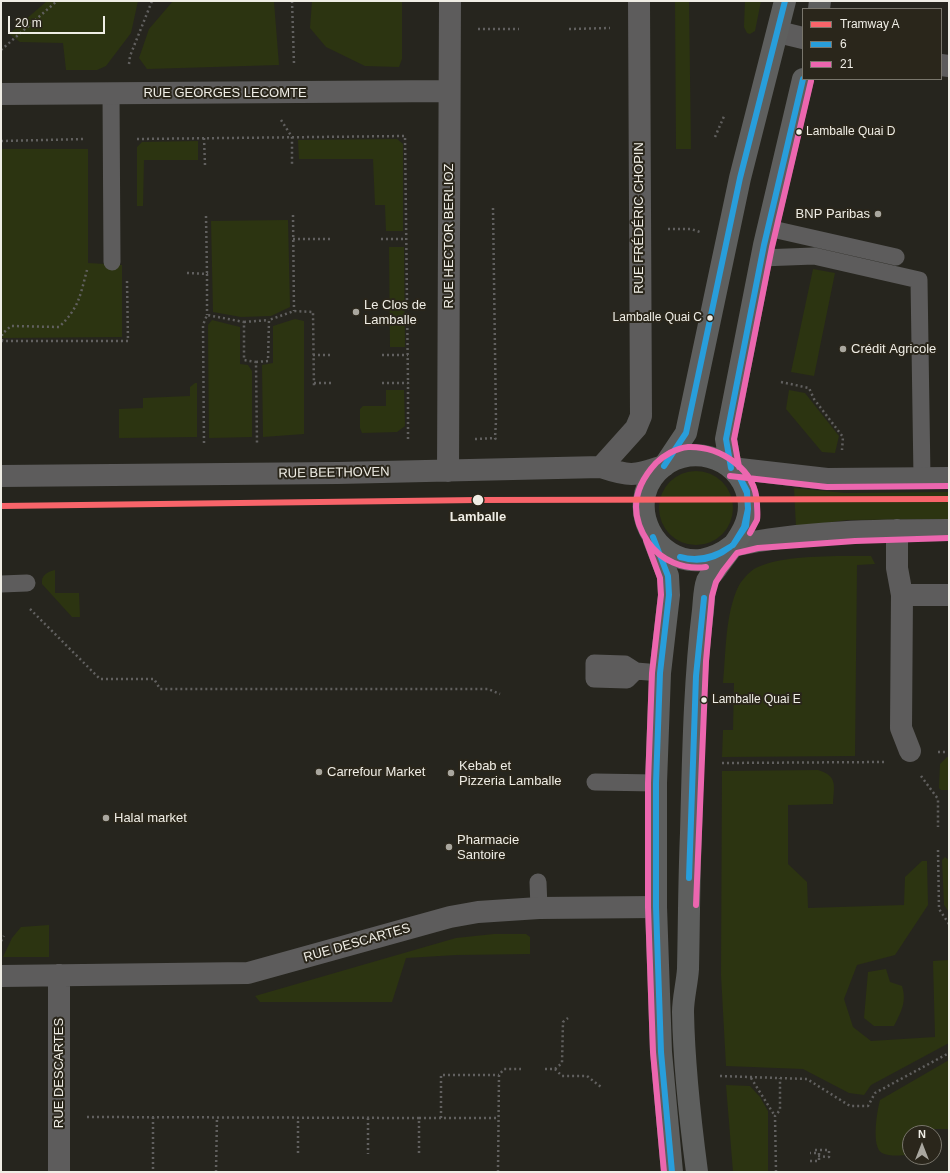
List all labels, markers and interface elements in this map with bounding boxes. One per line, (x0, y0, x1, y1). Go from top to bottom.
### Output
scale bar (10, 8, 107, 34)
legend (802, 8, 942, 80)
text: 20 m (15, 16, 42, 30)
text: Tramway A (840, 17, 900, 31)
text: 6 (840, 37, 847, 51)
text: 21 (840, 57, 853, 71)
street label: RUE GEORGES LECOMTE (143, 85, 307, 101)
place label: Lamballe Quai D (806, 125, 895, 139)
marker: Lamballe Quai D (794, 127, 804, 137)
street label: RUE FRÉDÉRIC CHOPIN (631, 142, 647, 294)
street label: RUE HECTOR BERLIOZ (441, 164, 457, 308)
place label: BNP Paribas (796, 206, 870, 222)
marker: BNP Paribas (873, 209, 883, 219)
place label: Le Clos de Lamballe (364, 297, 426, 328)
marker: Le Clos de Lamballe (351, 307, 361, 317)
place label: Lamballe Quai C (613, 311, 702, 325)
marker: Lamballe Quai C (705, 313, 715, 323)
place label: Crédit Agricole (851, 341, 936, 357)
marker: Crédit Agricole (838, 344, 848, 354)
street label: RUE BEETHOVEN (278, 464, 390, 482)
marker: Lamballe (471, 493, 485, 507)
place label: Lamballe (450, 509, 506, 525)
place label: Lamballe Quai E (712, 693, 801, 707)
marker: Lamballe Quai E (699, 695, 709, 705)
place label: Kebab et Pizzeria Lamballe (459, 758, 562, 789)
place label: Carrefour Market (327, 764, 425, 780)
marker: Carrefour Market (314, 767, 324, 777)
marker: Kebab et Pizzeria Lamballe (446, 768, 456, 778)
place label: Halal market (114, 810, 187, 826)
marker: Halal market (101, 813, 111, 823)
place label: Pharmacie Santoire (457, 832, 519, 863)
marker: Pharmacie Santoire (444, 842, 454, 852)
street label: RUE DESCARTES (302, 920, 412, 966)
street label: RUE DESCARTES (51, 1018, 67, 1128)
north arrow (902, 1125, 942, 1165)
text: N (918, 1128, 926, 1140)

